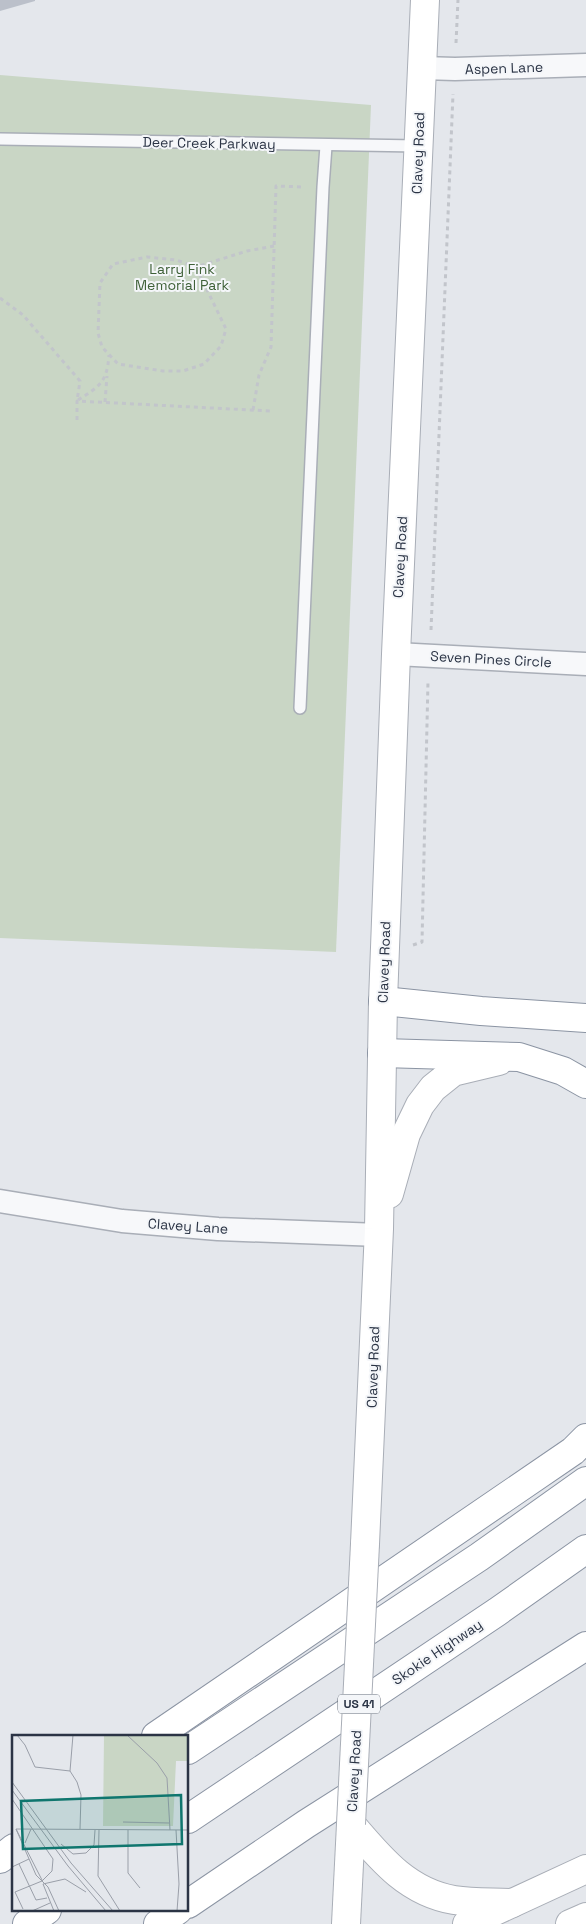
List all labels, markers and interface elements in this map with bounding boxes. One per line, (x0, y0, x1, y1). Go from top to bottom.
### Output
street label: Aspen Lane (465, 58, 543, 78)
street label: Clavey Road (408, 112, 428, 194)
street label: Deer Creek Parkway (142, 133, 276, 153)
park label: Larry Fink Memorial Park (135, 260, 229, 294)
street label: Clavey Road (389, 515, 411, 599)
street label: Seven Pines Circle (430, 647, 552, 671)
street label: Clavey Road (374, 921, 394, 1003)
street label: Clavey Lane (147, 1214, 229, 1238)
street label: Clavey Road (363, 1326, 383, 1408)
street label: Skokie Highway (388, 1615, 486, 1689)
road number: US 41 (338, 1695, 380, 1714)
street label: Clavey Road (343, 1729, 365, 1813)
inset map (12, 1735, 189, 1912)

